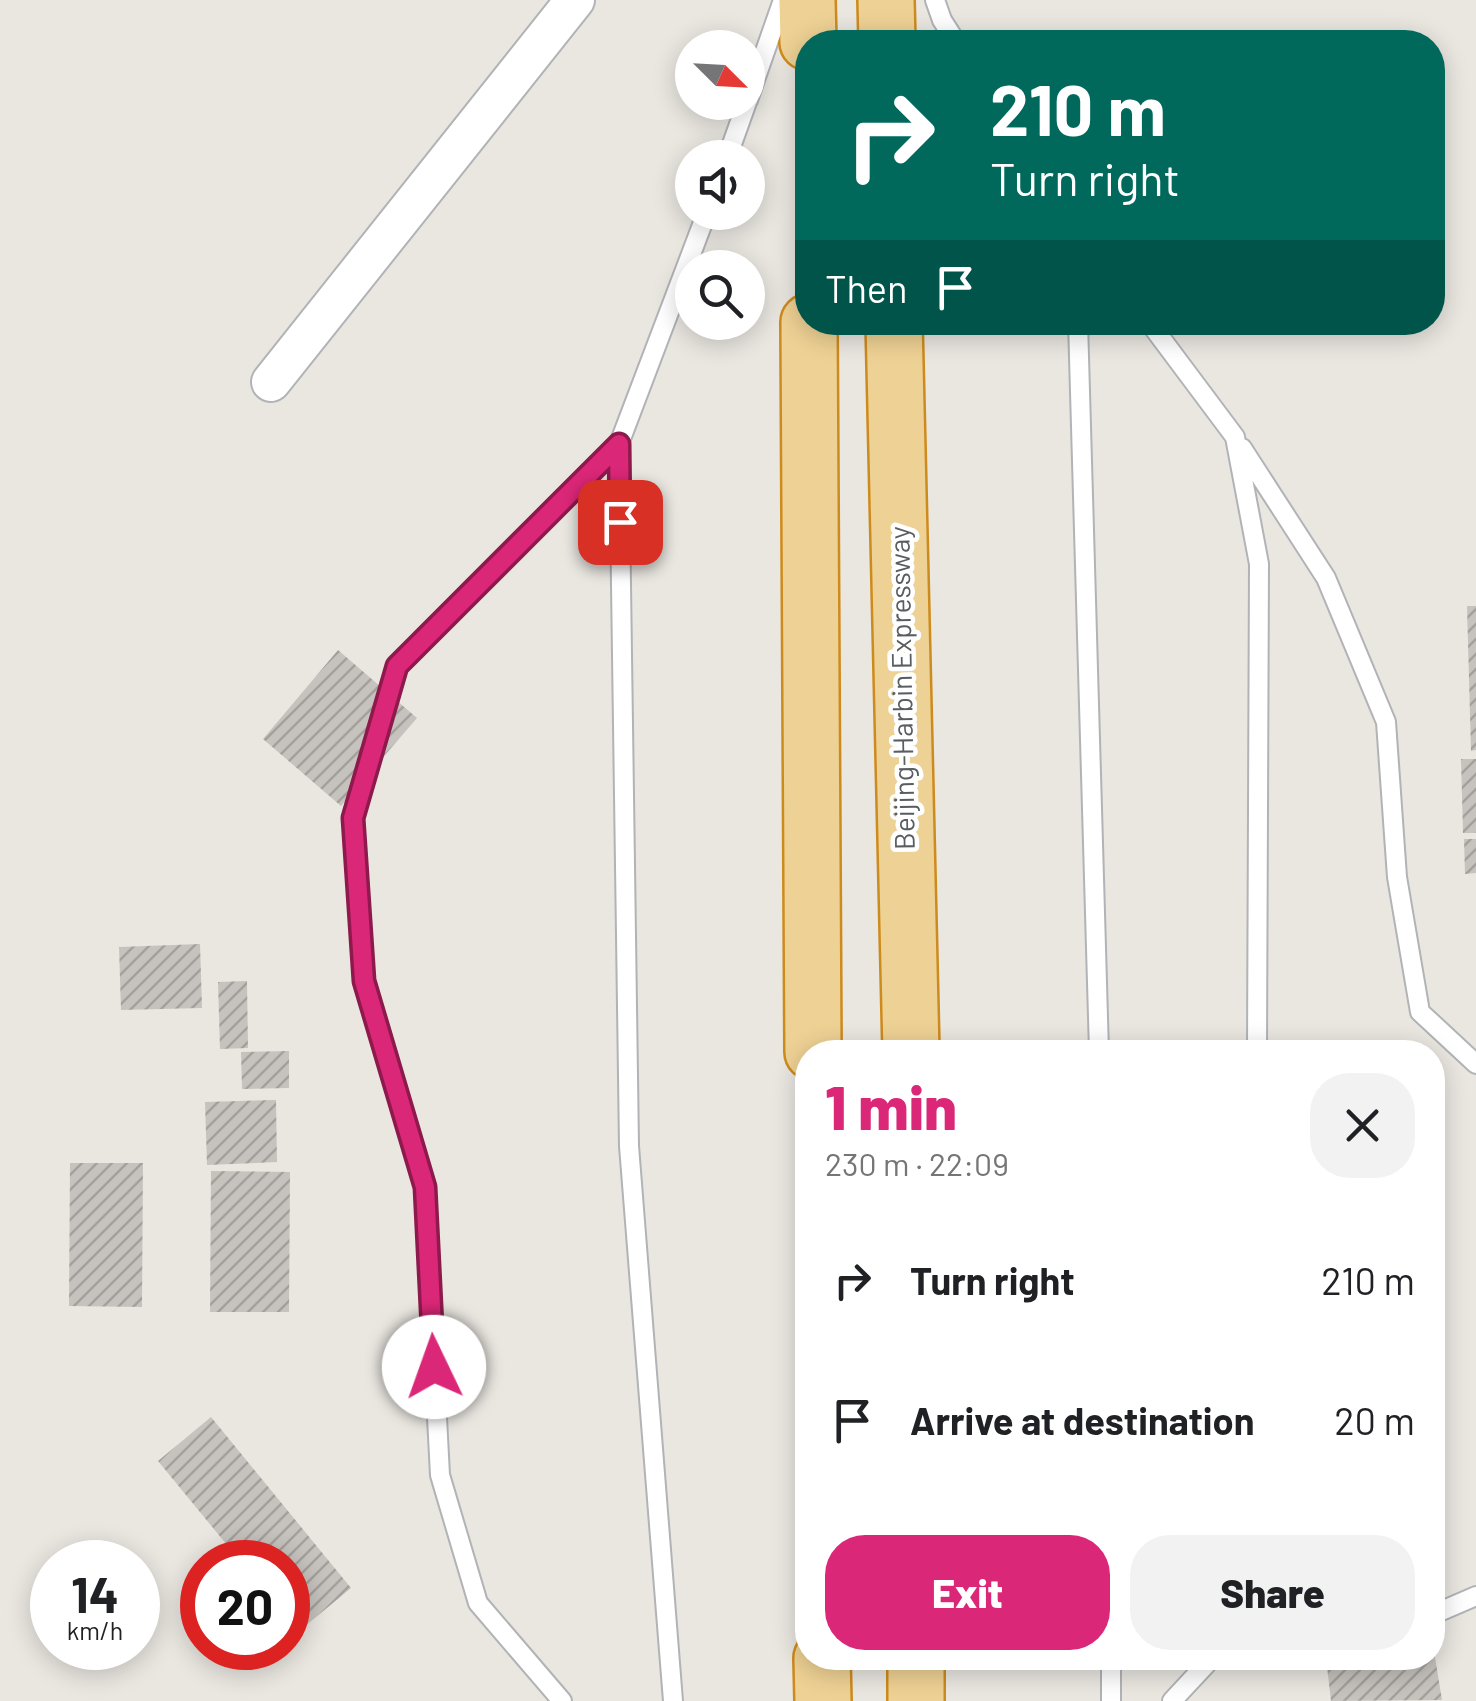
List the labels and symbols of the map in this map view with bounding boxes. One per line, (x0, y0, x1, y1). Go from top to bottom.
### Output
north arrow (675, 30, 765, 120)
pin (578, 480, 663, 565)
street label: Beijing-Harbin Expressway (881, 526, 921, 850)
position arrow (382, 1315, 486, 1419)
speed limit sign: 20 (180, 1540, 310, 1670)

